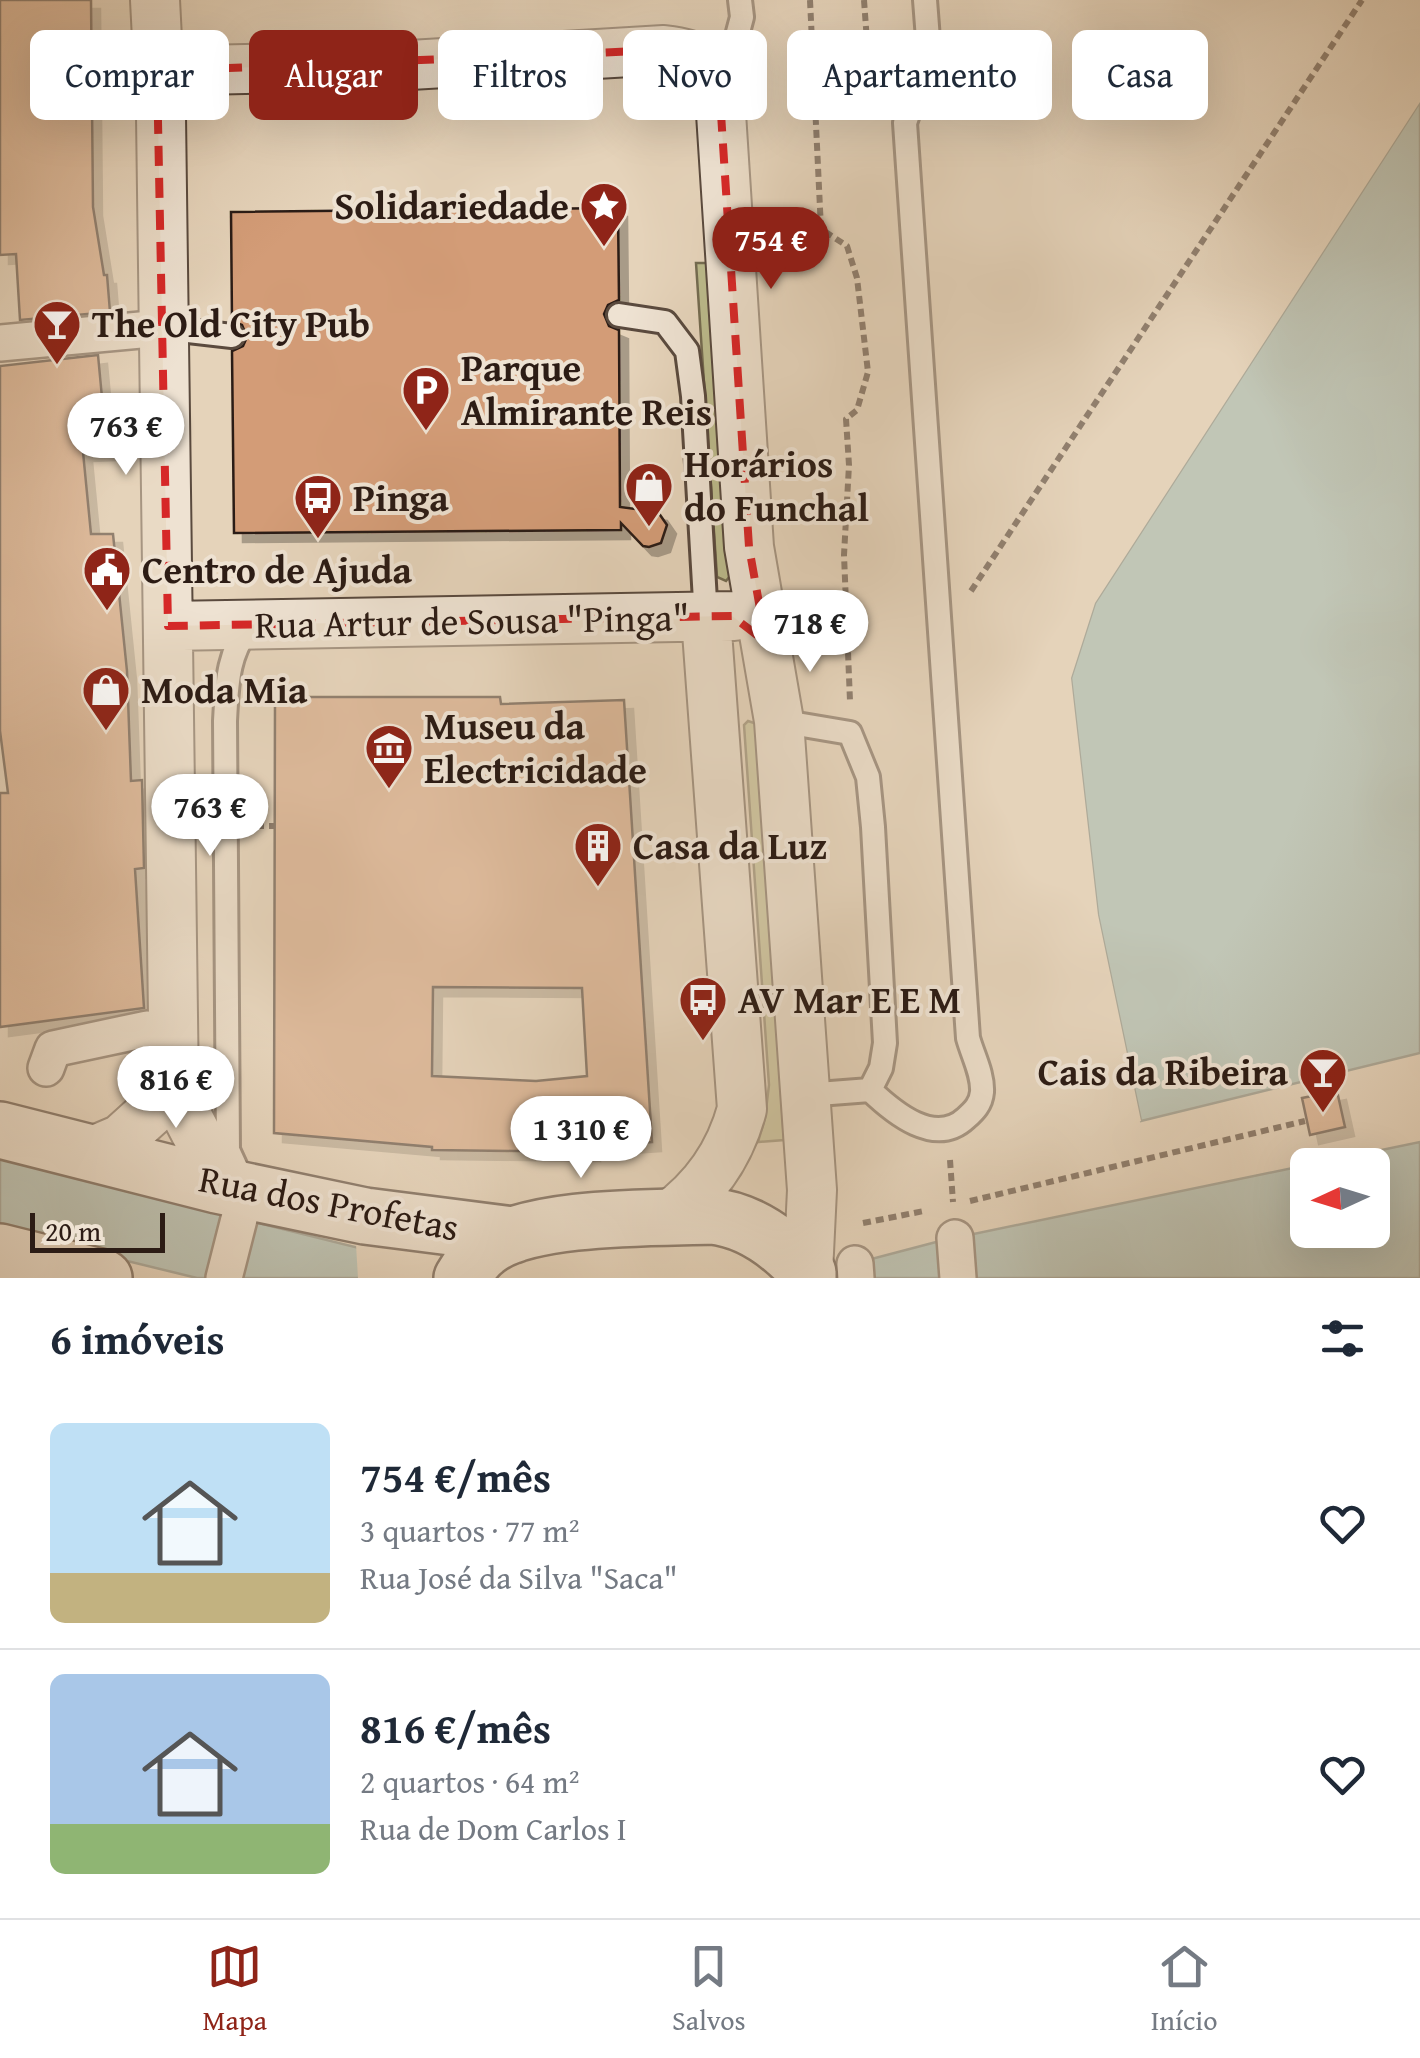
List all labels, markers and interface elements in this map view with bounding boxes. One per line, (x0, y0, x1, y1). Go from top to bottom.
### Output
chip: Comprar (30, 30, 229, 120)
chip: Alugar (249, 30, 418, 120)
chip: Filtros (438, 30, 603, 120)
chip: Novo (623, 30, 767, 120)
chip: Apartamento (787, 30, 1052, 120)
chip: Casa (1072, 30, 1208, 120)
place label: Solidariedade (334, 177, 569, 233)
place icon: Solidariedade (578, 180, 630, 248)
pin: 754 € (701, 207, 841, 292)
text: 754 € (734, 216, 808, 263)
place label: The Old City Pub (92, 295, 370, 351)
bar icon: The Old City Pub (31, 298, 83, 366)
place label: Parque Almirante Reis (461, 339, 712, 439)
parking icon: Parque Almirante Reis (400, 364, 452, 432)
pin: 763 € (56, 393, 196, 478)
text: 763 € (89, 402, 163, 449)
place label: Horários do Funchal (684, 435, 869, 535)
shop icon: Horários do Funchal (623, 460, 675, 528)
place label: Pinga (353, 469, 449, 525)
bus stop icon: Pinga (292, 472, 344, 540)
place label: Centro de Ajuda (142, 541, 413, 597)
public building icon: Centro de Ajuda (81, 544, 133, 612)
street label: Rua Artur de Sousa "Pinga" (254, 588, 690, 652)
pin: 718 € (740, 590, 880, 675)
text: 718 € (773, 599, 847, 646)
place label: Moda Mia (141, 661, 308, 717)
shop icon: Moda Mia (80, 664, 132, 732)
place label: Museu da Electricidade (424, 697, 647, 797)
museum icon: Museu da Electricidade (363, 722, 415, 790)
pin: 763 € (140, 774, 280, 859)
text: 763 € (173, 783, 247, 830)
place label: Casa da Luz (633, 817, 827, 873)
building icon: Casa da Luz (572, 820, 624, 888)
place label: AV Mar E E M (738, 971, 961, 1027)
bus stop icon: AV Mar E E M (677, 974, 729, 1042)
place label: Cais da Ribeira (1038, 1043, 1289, 1099)
pin: 816 € (106, 1046, 246, 1131)
bar icon: Cais da Ribeira (1297, 1046, 1349, 1114)
text: 816 € (139, 1055, 213, 1102)
pin: 1 310 € (489, 1096, 673, 1181)
text: 1 310 € (533, 1105, 629, 1152)
north arrow (1290, 1148, 1390, 1248)
map controls (1290, 1148, 1390, 1248)
street label: Rua dos Profetas (195, 1149, 464, 1255)
scale bar (30, 1208, 165, 1252)
text: 20 m (45, 1210, 101, 1251)
text: 6 imóveis (50, 1308, 225, 1369)
icon: filters (1315, 1311, 1370, 1366)
text: 754 €/mês (360, 1446, 551, 1507)
icon: home (130, 1463, 250, 1583)
icon: heart (1315, 1496, 1370, 1551)
text: 3 quartos · 77 m² (360, 1507, 579, 1554)
text: Rua José da Silva "Saca" (360, 1554, 678, 1601)
text: 816 €/mês (360, 1697, 551, 1758)
icon: home (130, 1714, 250, 1834)
icon: heart (1315, 1747, 1370, 1802)
text: 2 quartos · 64 m² (360, 1758, 579, 1805)
text: Rua de Dom Carlos I (360, 1805, 627, 1852)
tab: Mapa (203, 1939, 267, 2040)
tab: Salvos (672, 1939, 746, 2040)
tab: Início (1151, 1939, 1217, 2040)

